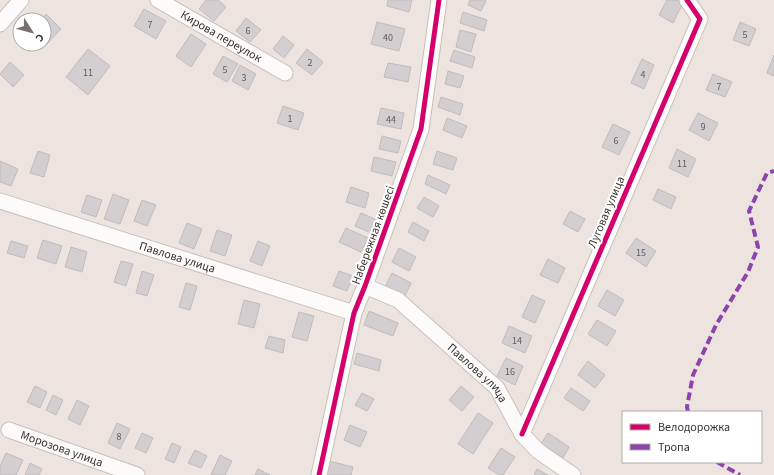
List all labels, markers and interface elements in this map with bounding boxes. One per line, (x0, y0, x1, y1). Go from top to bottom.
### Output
street label: Кирова переулок (177, 7, 265, 67)
north arrow (12, 12, 52, 52)
house number: 7 (148, 18, 153, 32)
house number: 6 (246, 24, 251, 38)
house number: 5 (743, 28, 748, 42)
text: С (31, 31, 48, 45)
house number: 40 (383, 31, 393, 45)
house number: 2 (308, 56, 313, 70)
house number: 5 (223, 63, 228, 77)
house number: 11 (83, 66, 93, 80)
house number: 4 (641, 68, 646, 82)
house number: 3 (242, 71, 247, 85)
house number: 7 (717, 80, 722, 94)
house number: 1 (288, 112, 293, 126)
house number: 44 (386, 113, 396, 127)
house number: 9 (701, 120, 706, 134)
house number: 6 (614, 134, 619, 148)
house number: 11 (677, 157, 687, 171)
street label: Луговая улица (584, 174, 629, 251)
street label: Набережная көшесі (348, 183, 399, 287)
street label: Павлова улица (137, 238, 217, 278)
house number: 15 (636, 246, 646, 260)
house number: 14 (512, 334, 522, 348)
street label: Павлова улица (443, 340, 511, 406)
house number: 16 (505, 365, 515, 379)
legend (622, 411, 762, 463)
text: Велодорожка (658, 419, 730, 436)
street label: Морозова улица (18, 427, 105, 471)
house number: 8 (117, 430, 122, 444)
text: Тропа (658, 439, 690, 456)

